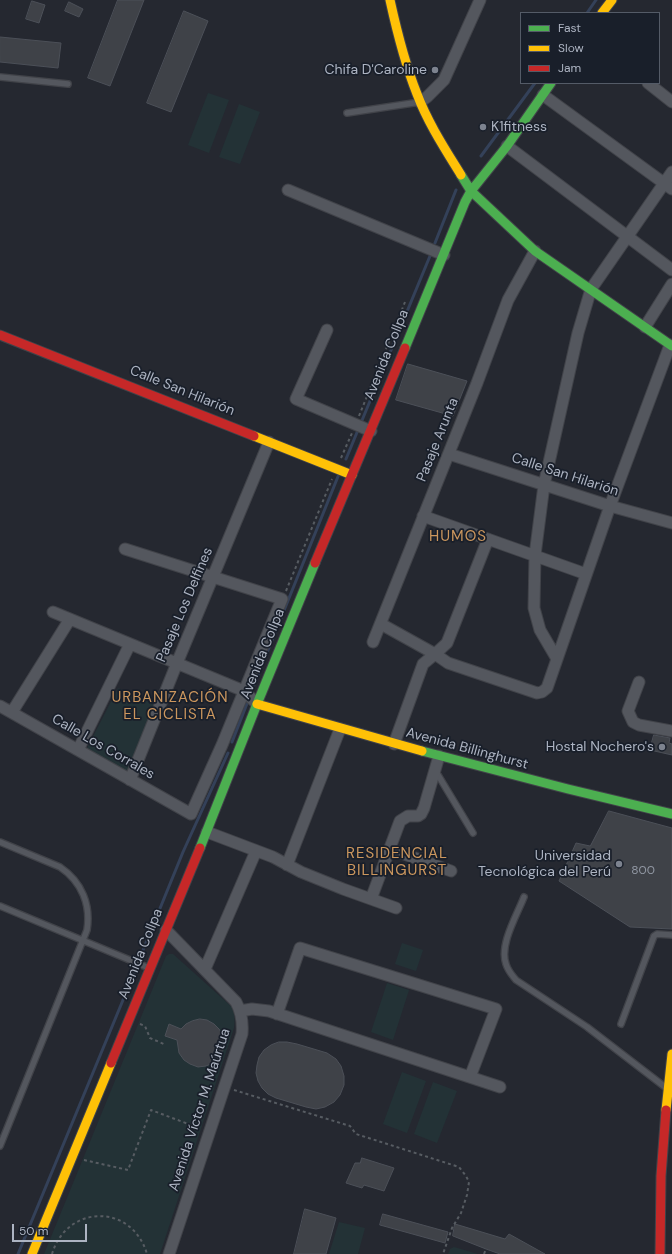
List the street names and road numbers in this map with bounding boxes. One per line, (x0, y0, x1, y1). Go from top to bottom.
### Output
street label: Avenida Collpa (361, 307, 413, 403)
street label: Calle San Hilarión (127, 362, 237, 420)
street label: Pasaje Arunta (414, 396, 462, 484)
street label: Calle San Hilarión (509, 450, 621, 500)
street label: Pasaje Los Delfines (153, 545, 217, 665)
street label: Avenida Collpa (237, 606, 289, 702)
street label: Calle Los Corrales (49, 711, 157, 783)
street label: Avenida Billinghurst (404, 725, 530, 773)
street label: Avenida Collpa (115, 906, 167, 1002)
street label: Avenida Víctor M. Maúrtua (166, 1027, 234, 1193)

